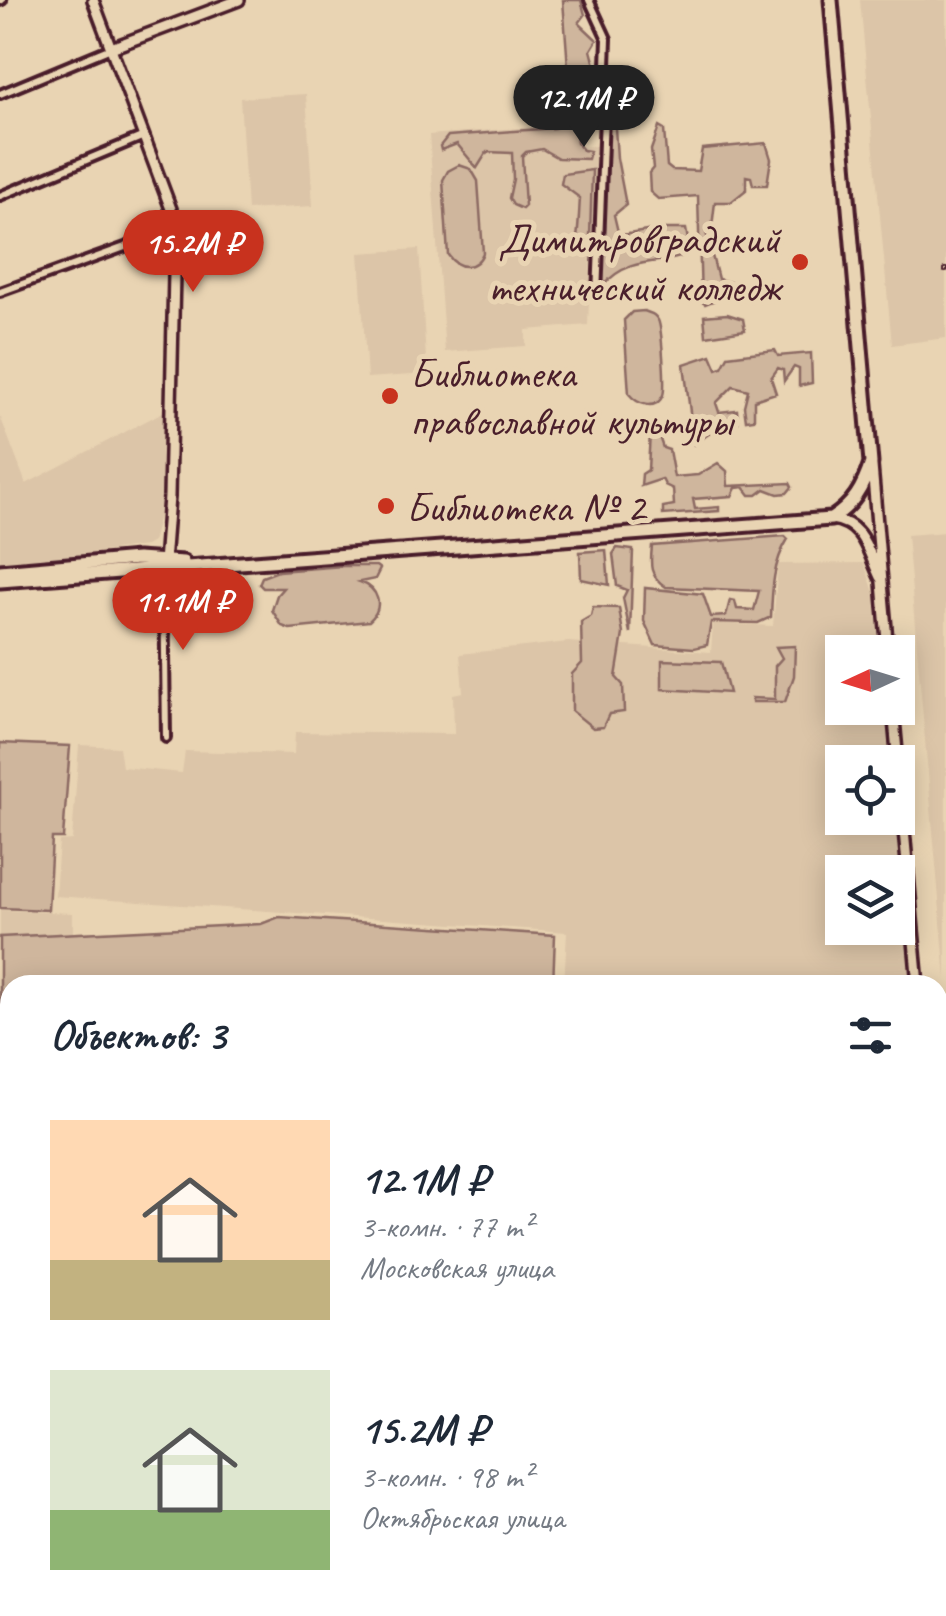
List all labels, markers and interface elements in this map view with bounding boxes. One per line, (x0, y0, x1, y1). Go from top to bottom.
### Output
pin: 12.1M ₽ (492, 65, 676, 150)
text: 12.1M ₽ (535, 77, 633, 118)
pin: 15.2M ₽ (101, 210, 285, 295)
place label: Димитровградский технический колледж (488, 213, 785, 314)
text: 15.2M ₽ (145, 222, 241, 263)
marker: Димитровградский технический колледж (789, 251, 811, 273)
place label: Библиотека православной культуры (410, 347, 735, 448)
marker: Библиотека православной культуры (379, 385, 401, 407)
place label: Библиотека № 2 (406, 481, 648, 534)
marker: Библиотека № 2 (375, 495, 397, 517)
pin: 11.1M ₽ (91, 568, 275, 653)
text: 11.1M ₽ (134, 580, 232, 621)
north arrow (825, 635, 915, 725)
map controls (825, 635, 915, 945)
button: locate (825, 745, 915, 835)
button: layers (825, 855, 915, 945)
icon: filters (843, 1008, 898, 1063)
text: Объектов: 3 (50, 1009, 226, 1062)
text: 12.1M ₽ (360, 1153, 488, 1206)
icon: home (130, 1160, 250, 1280)
text: 3-комн. · 77 m² (360, 1206, 532, 1247)
text: Московская улица (360, 1247, 554, 1288)
text: 15.2M ₽ (360, 1403, 487, 1456)
icon: home (130, 1410, 250, 1530)
text: 3-комн. · 98 m² (360, 1456, 532, 1497)
text: Октябрьская улица (360, 1497, 564, 1538)

